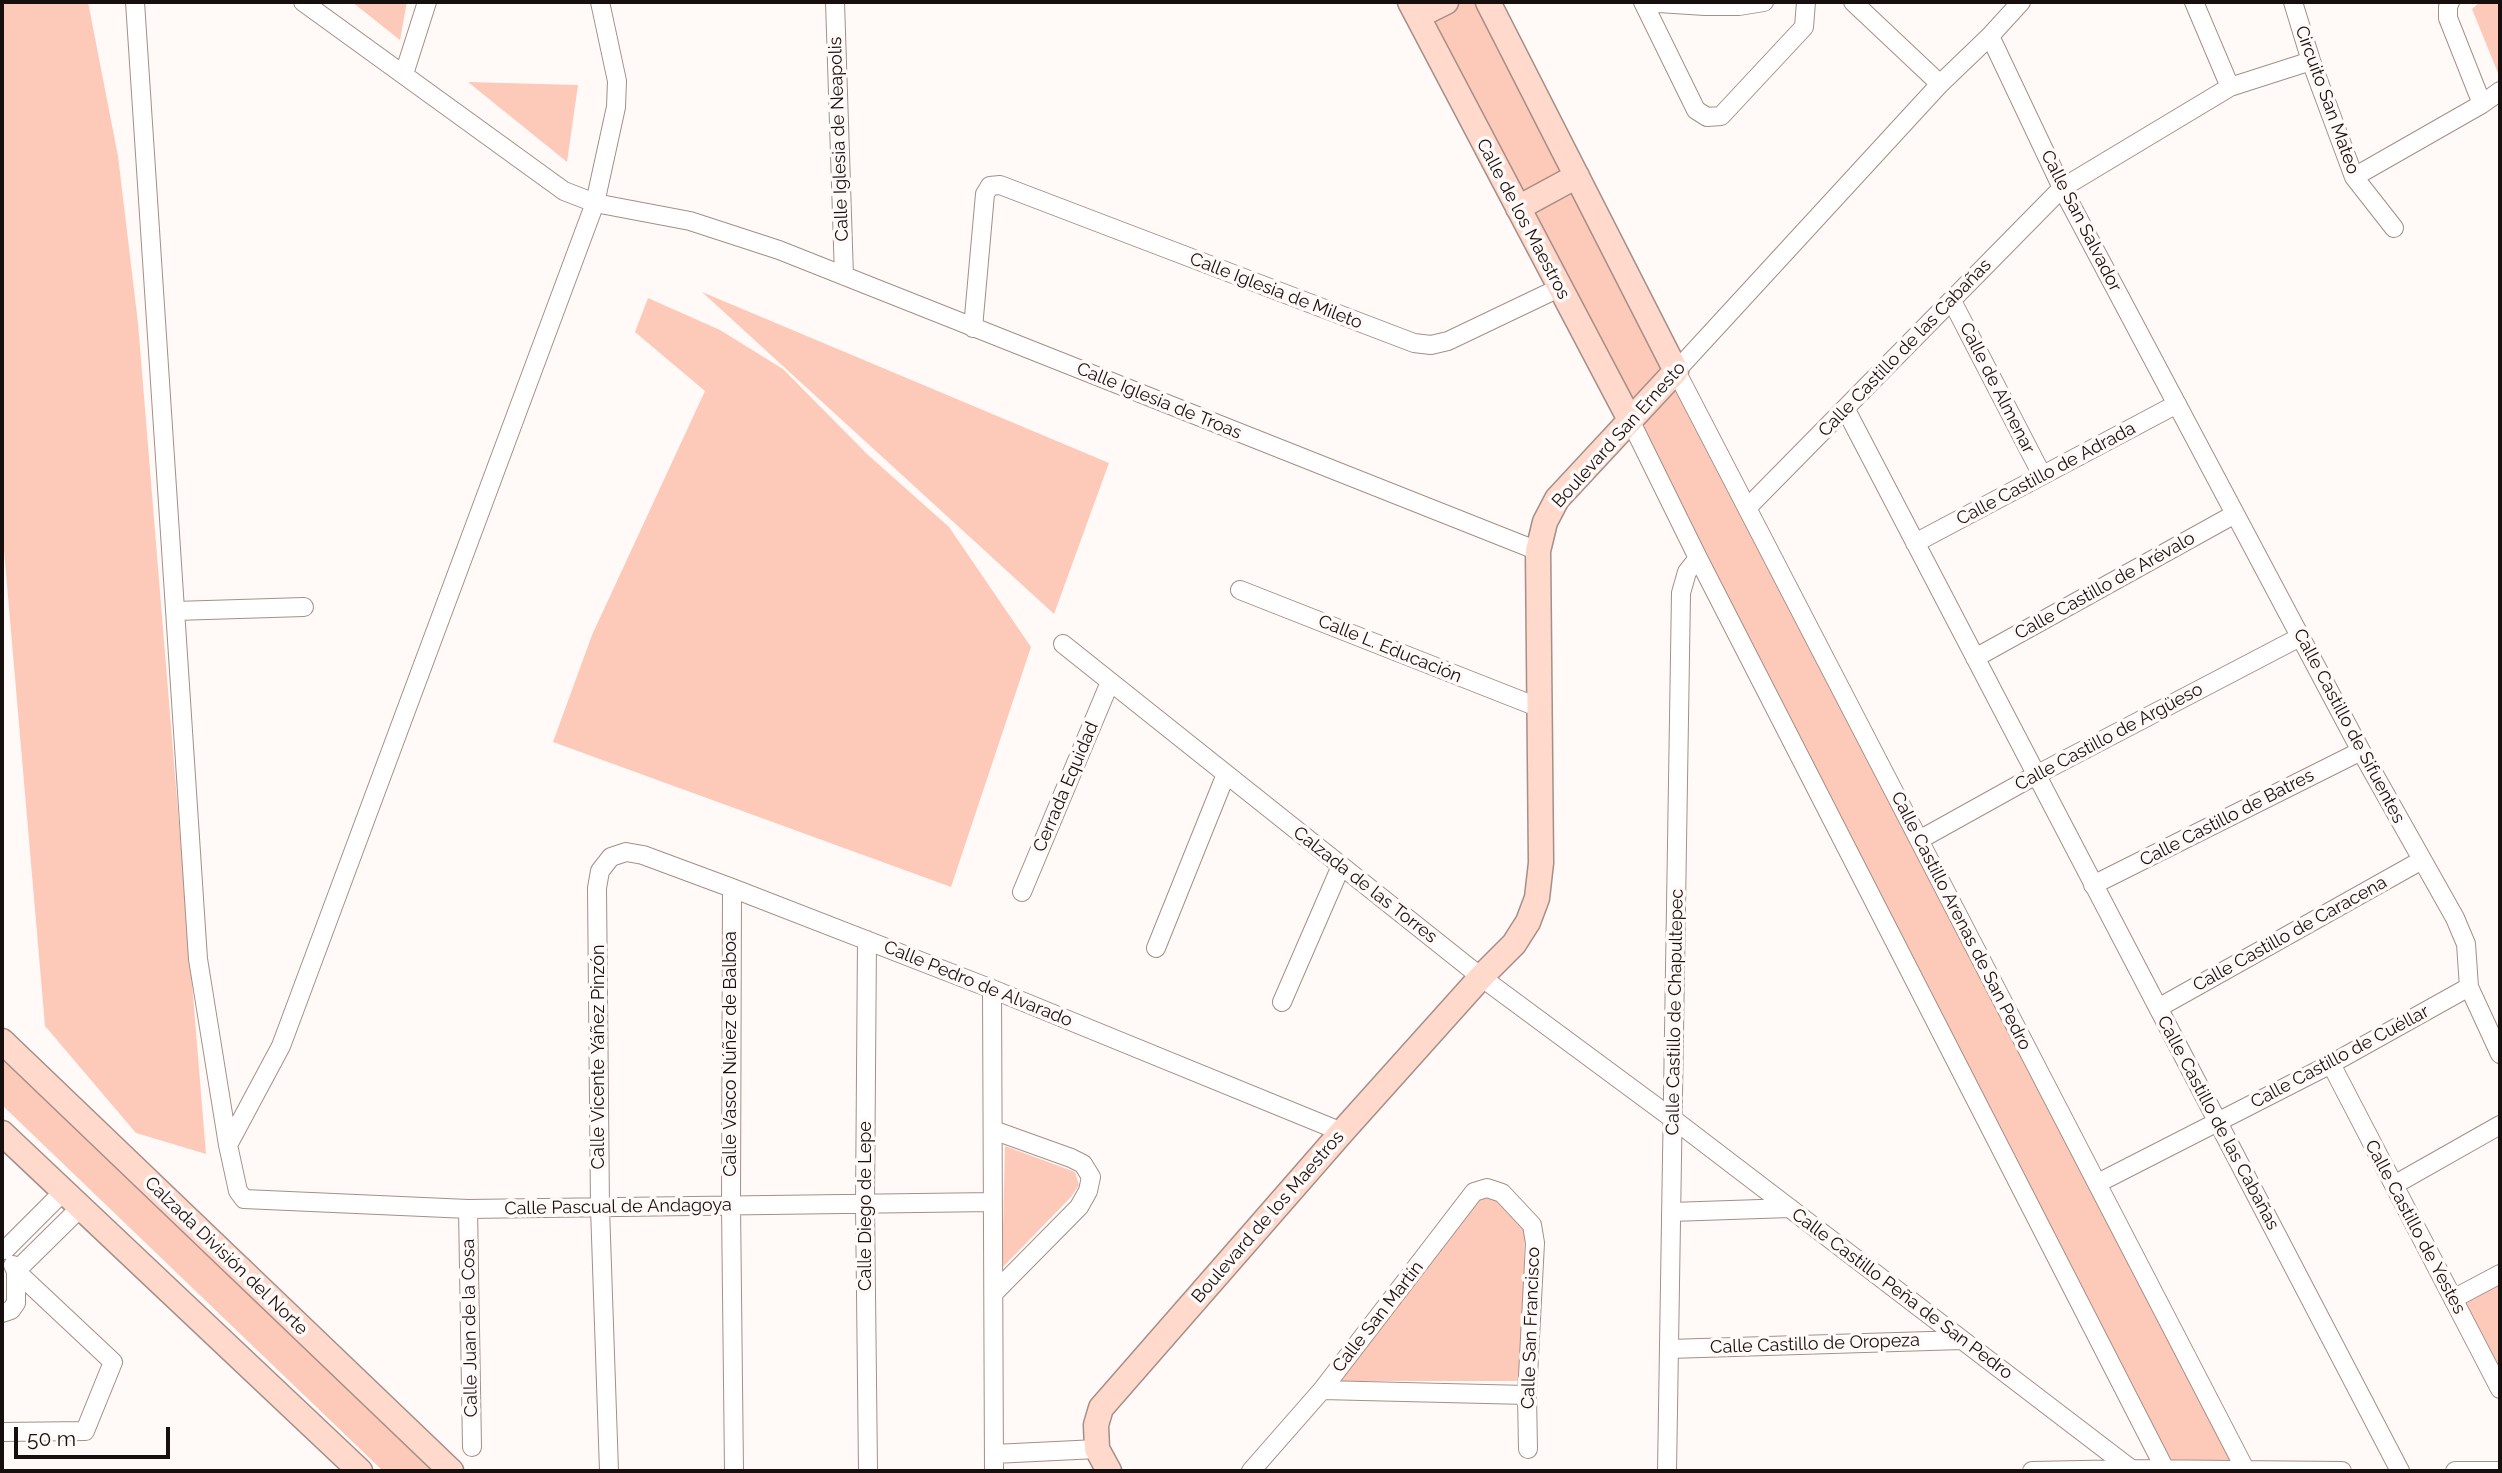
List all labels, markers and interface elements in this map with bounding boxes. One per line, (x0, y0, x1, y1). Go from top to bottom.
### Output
street label: Circuito San Mateo (2290, 23, 2364, 177)
street label: Calle Iglesia de Neapolis (825, 36, 853, 242)
street label: Calle de los Maestros (1472, 135, 1574, 303)
street label: Calle San Salvador (2036, 147, 2126, 295)
street label: Calle Iglesia de Mileto (1187, 248, 1365, 334)
street label: Calle Castillo de las Cabañas (1814, 254, 1996, 442)
street label: Calle de Almenar (1955, 319, 2039, 457)
street label: Calle Iglesia de Troas (1073, 358, 1245, 444)
street label: Boulevard San Ernesto (1548, 358, 1690, 512)
street label: Calle Castillo de Adrada (1953, 418, 2139, 530)
street label: Calle Castillo de Arévalo (2011, 527, 2199, 645)
street label: Calle L. Educación (1315, 610, 1465, 688)
street label: Calle Castillo de Sifuentes (2289, 625, 2409, 827)
street label: Calle Castillo de Argüeso (2011, 678, 2207, 796)
street label: Cerrada Equidad (1029, 719, 1103, 855)
street label: Calle Castillo de Batres (2136, 765, 2318, 871)
street label: Calle Castillo Arenas de San Pedro (1886, 788, 2036, 1054)
street label: Calzada de las Torres (1289, 822, 1441, 948)
street label: Calle Castillo de Caracena (2189, 872, 2391, 996)
street label: Calle Castillo de Chapultepec (1662, 888, 1688, 1136)
street label: Calle Vasco Núñez de Balboa (720, 931, 742, 1177)
street label: Calle Pedro de Alvarado (881, 936, 1075, 1032)
street label: Calle Vicente Yáñez Pinzón (588, 945, 610, 1169)
street label: Calle Castillo de Cuéllar (2247, 1001, 2433, 1113)
street label: Calle Castillo de las Cabañas (2152, 1012, 2284, 1234)
street label: Calle Diego de Lepe (855, 1121, 877, 1291)
street label: Boulevard de los Maestros (1187, 1126, 1349, 1308)
street label: Calle Castillo de Yestes (2360, 1136, 2470, 1318)
street label: Calzada División del Norte (140, 1172, 312, 1340)
street label: Calle Pascual de Andagoya (504, 1194, 732, 1220)
street label: Calle Castillo Peña de San Pedro (1787, 1204, 2017, 1384)
street label: Calle Juan de la Cosa (458, 1239, 482, 1417)
street label: Calle San Francisco (1517, 1246, 1545, 1410)
street label: Calle San Martín (1328, 1257, 1428, 1377)
street label: Calle Castillo de Oropeza (1710, 1330, 1920, 1358)
scale bar (18, 1414, 173, 1458)
text: 50 m (27, 1426, 76, 1451)

